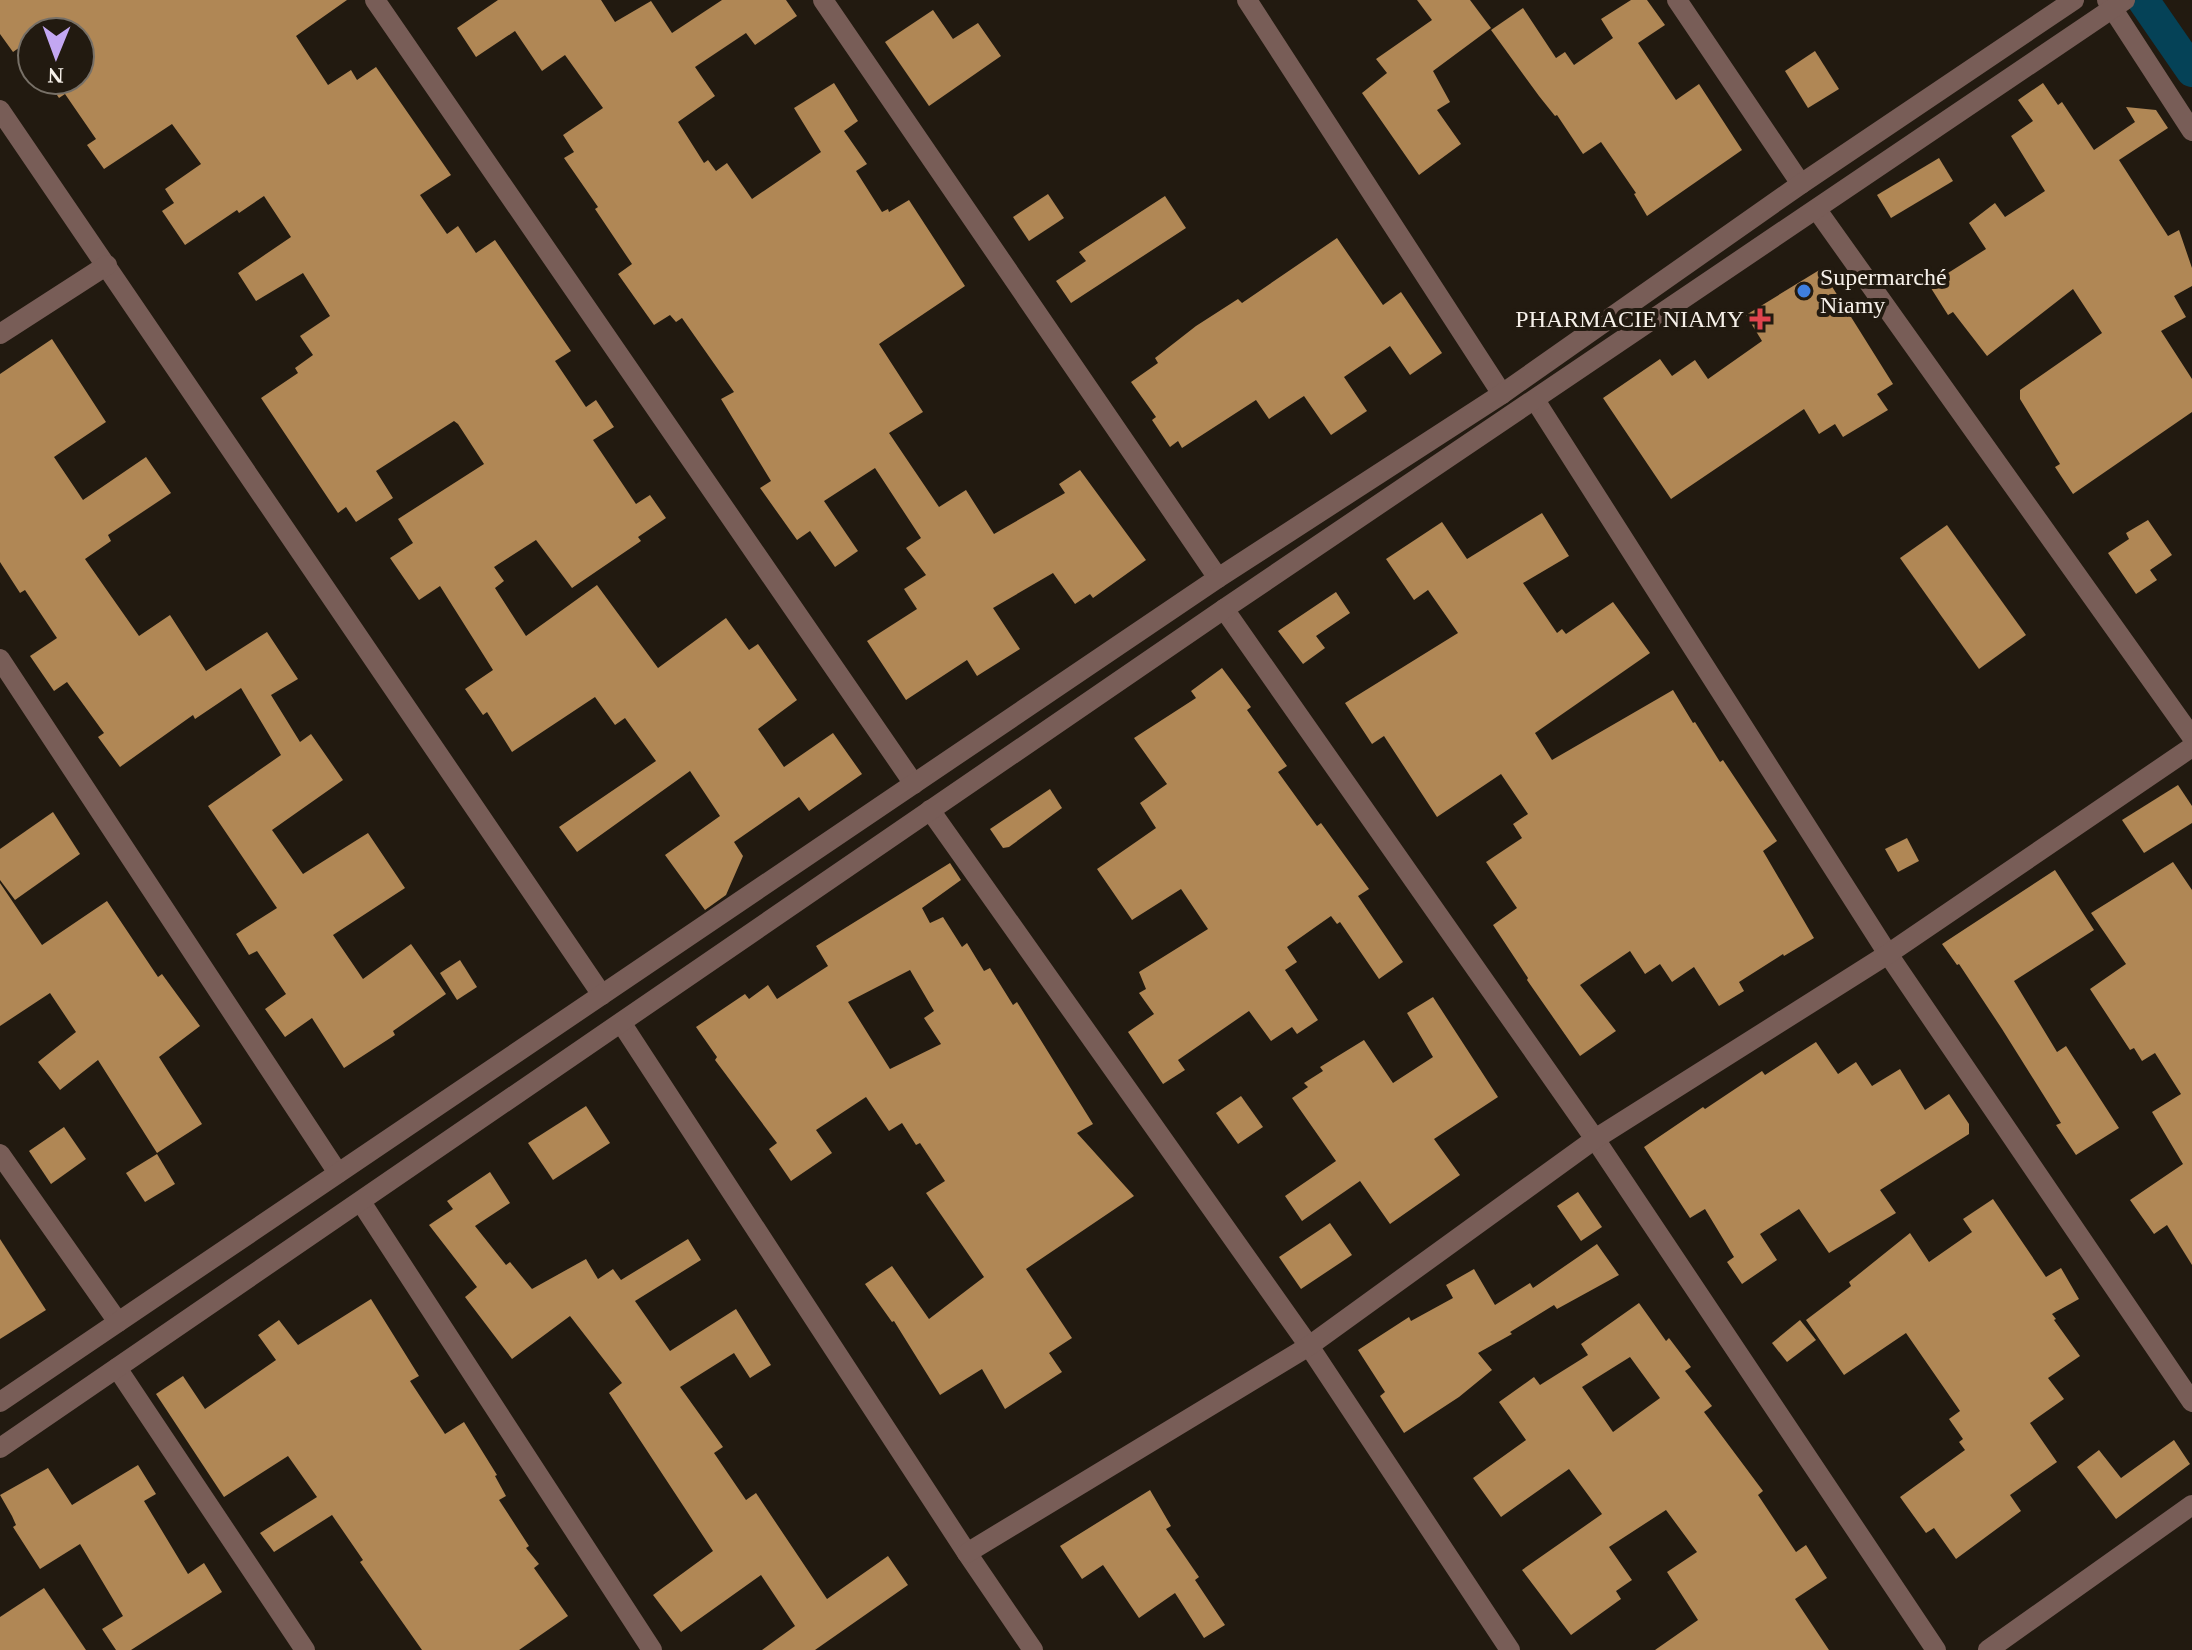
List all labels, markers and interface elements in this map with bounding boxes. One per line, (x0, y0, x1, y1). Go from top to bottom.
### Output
north arrow (16, 16, 96, 96)
text: N (47, 63, 64, 88)
place label: Supermarché Niamy (1820, 264, 1947, 318)
marker: Supermarché Niamy (1795, 282, 1813, 300)
place label: PHARMACIE NIAMY (1515, 306, 1744, 332)
marker: PHARMACIE NIAMY (1751, 310, 1769, 328)

